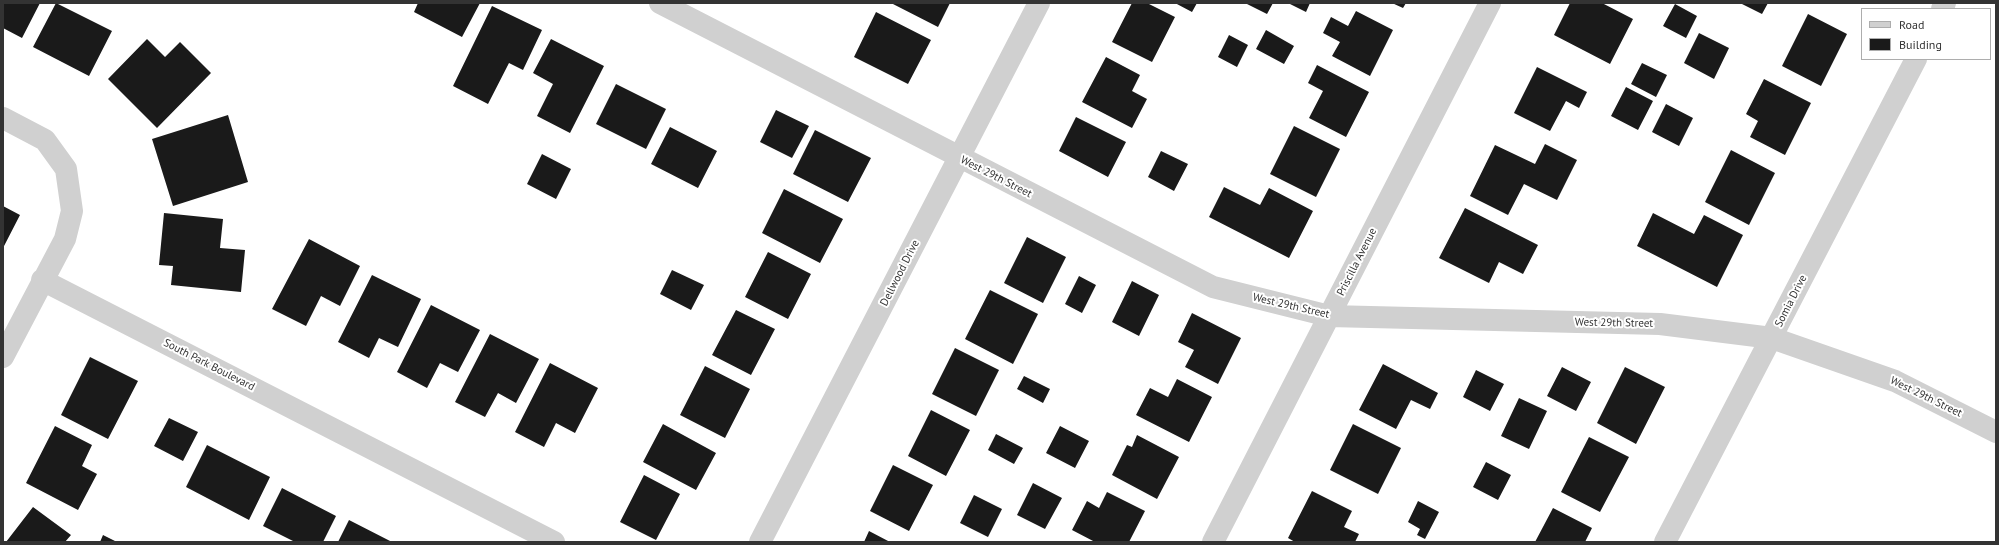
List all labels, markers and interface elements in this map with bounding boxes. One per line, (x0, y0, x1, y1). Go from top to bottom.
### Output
legend (1861, 8, 1991, 60)
text: Road (1899, 17, 1924, 32)
text: Building (1899, 37, 1942, 52)
street label: West 29th Street (958, 153, 1034, 201)
street label: Priscilla Avenue (1334, 226, 1380, 298)
street label: Dellwood Drive (878, 238, 922, 308)
street label: Somia Drive (1772, 273, 1810, 329)
street label: West 29th Street (1251, 291, 1331, 321)
street label: West 29th Street (1575, 316, 1653, 330)
street label: South Park Boulevard (161, 336, 257, 394)
street label: West 29th Street (1888, 374, 1964, 420)

